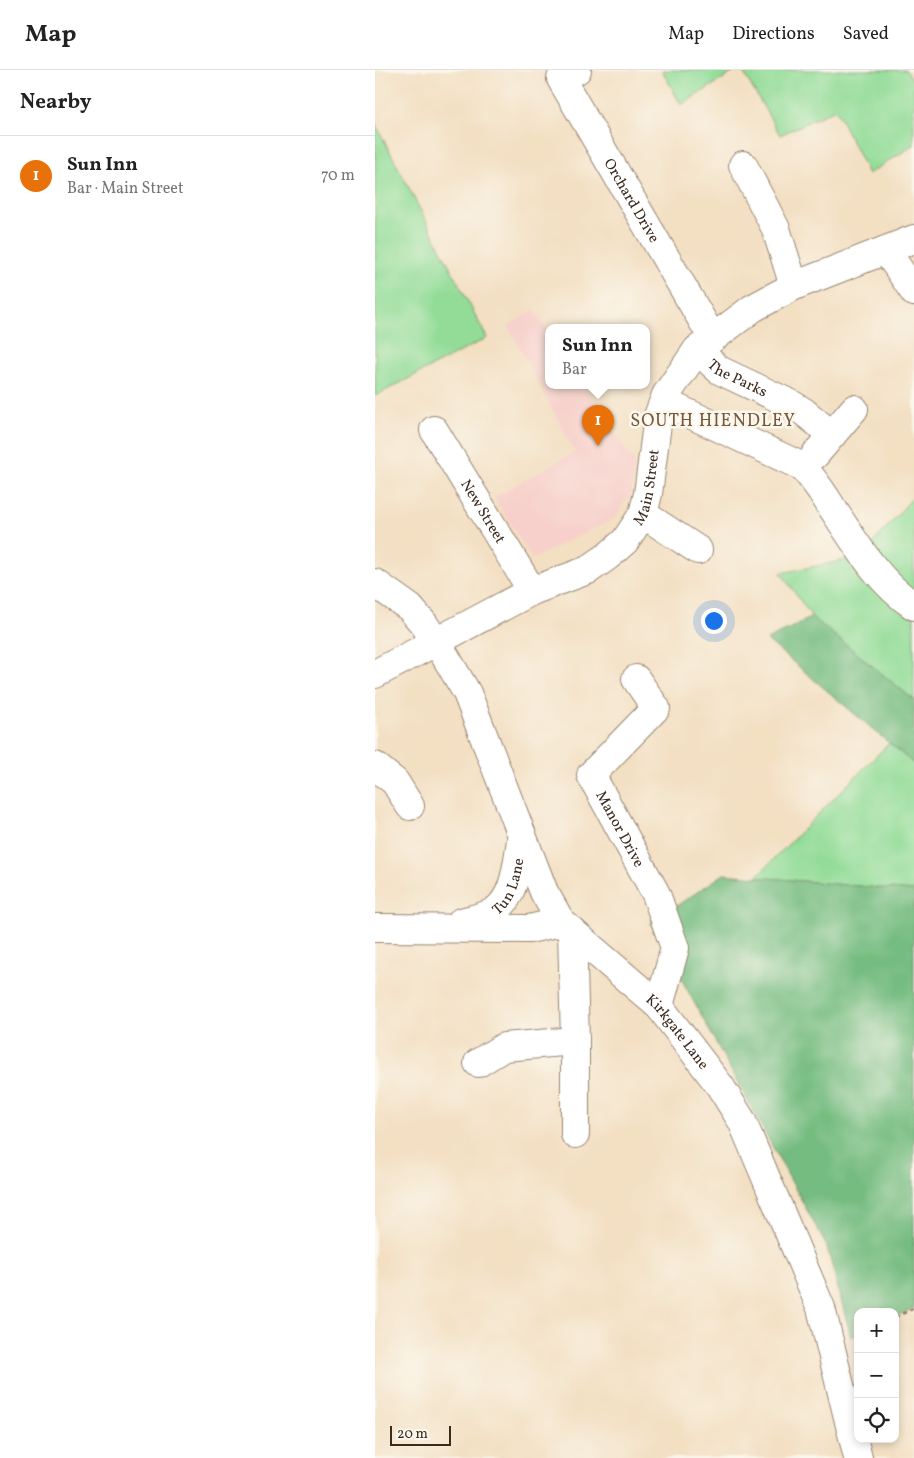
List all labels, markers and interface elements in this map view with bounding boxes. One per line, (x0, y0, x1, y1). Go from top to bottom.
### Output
text: Map (25, 18, 76, 52)
text: Map (668, 22, 704, 47)
text: Directions (732, 22, 815, 47)
text: Saved (843, 22, 889, 47)
text: Nearby (20, 88, 91, 117)
text: Sun Inn (67, 152, 138, 178)
street label: Orchard Drive (598, 155, 664, 247)
text: 1 (33, 165, 39, 187)
text: 70 m (321, 165, 355, 187)
text: Bar · Main Street (67, 178, 184, 200)
popup (545, 324, 650, 389)
text: Sun Inn (562, 333, 633, 359)
street label: The Parks (702, 355, 770, 403)
text: Bar (562, 359, 587, 381)
pin: 1 (582, 405, 614, 446)
district label: SOUTH HIENDLEY (630, 409, 796, 434)
street label: Main Street (629, 448, 666, 530)
street label: New Street (455, 476, 510, 548)
your location (701, 608, 727, 634)
street label: Manor Drive (590, 788, 649, 872)
street label: Tun Lane (488, 857, 530, 921)
street label: Kirkgate Lane (640, 990, 713, 1075)
map controls (854, 1308, 899, 1443)
button: + (854, 1308, 899, 1353)
button: − (854, 1353, 899, 1398)
button: locate (854, 1398, 899, 1443)
scale bar (390, 1423, 451, 1446)
text: 20 m (397, 1425, 428, 1444)

